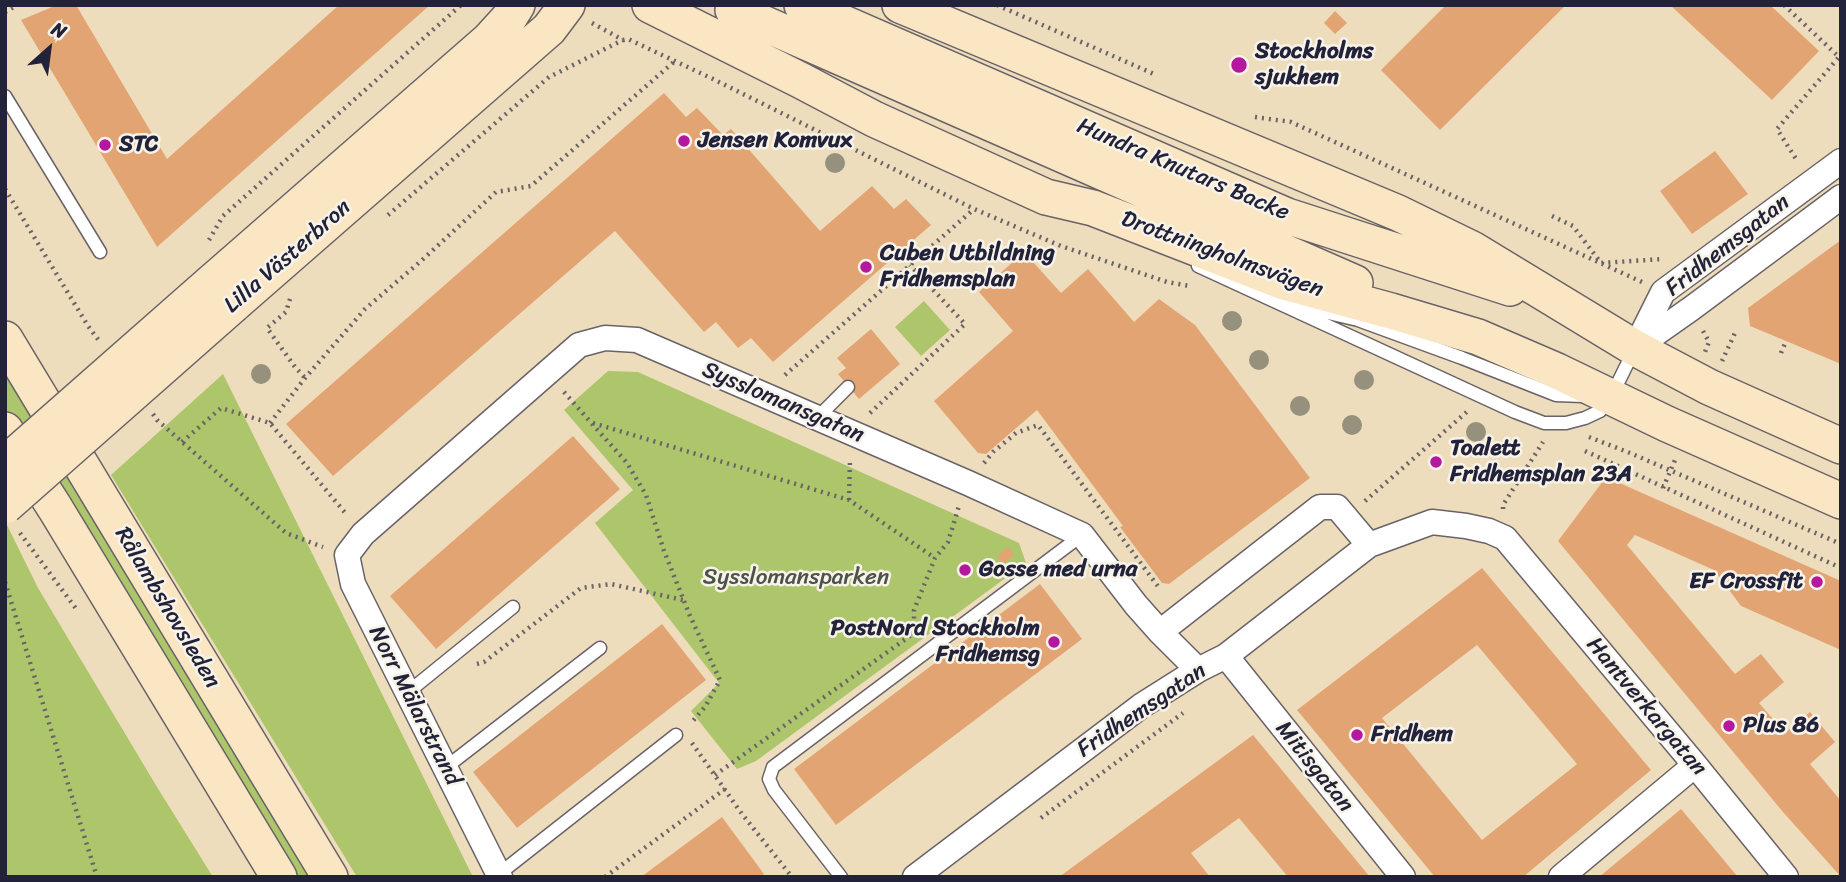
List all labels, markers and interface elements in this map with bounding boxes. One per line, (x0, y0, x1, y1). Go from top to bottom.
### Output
text: N (46, 12, 73, 48)
north arrow (14, 14, 84, 84)
place label: Stockholms sjukhem (1255, 38, 1373, 92)
marker: Stockholms sjukhem (1229, 55, 1249, 75)
street label: Hundra Knutars Backe (1073, 113, 1293, 227)
place label: Jensen Komvux (698, 127, 852, 155)
place label: STC (119, 131, 158, 159)
marker: Jensen Komvux (676, 133, 692, 149)
marker: STC (97, 137, 113, 153)
street label: Fridhemsgatan (1661, 189, 1795, 303)
street label: Lilla Västerbron (219, 194, 357, 320)
street label: Drottningholmsvägen (1117, 206, 1327, 304)
place label: Cuben Utbildning Fridhemsplan (880, 240, 1055, 294)
marker: Cuben Utbildning Fridhemsplan (858, 259, 874, 275)
street label: Sysslomansgatan (698, 356, 868, 450)
place label: Toalett Fridhemsplan 23A (1450, 435, 1632, 489)
marker: Toalett Fridhemsplan 23A (1428, 454, 1444, 470)
street label: Rålambshovsleden (108, 522, 226, 694)
place label: Gosse med urna (979, 556, 1137, 584)
marker: Gosse med urna (957, 562, 973, 578)
park label: Sysslomansparken (703, 564, 889, 592)
place label: EF Crossfit (1689, 568, 1803, 596)
marker: EF Crossfit (1809, 574, 1825, 590)
place label: PostNord Stockholm Fridhemsg (831, 615, 1040, 669)
street label: Norr Mälarstrand (362, 622, 466, 790)
street label: Hantverkargatan (1580, 632, 1712, 782)
marker: PostNord Stockholm Fridhemsg (1046, 634, 1062, 650)
street label: Fridhemsgatan (1072, 658, 1212, 764)
place label: Plus 86 (1743, 712, 1819, 740)
street label: Mitisgatan (1269, 716, 1359, 818)
marker: Plus 86 (1721, 718, 1737, 734)
place label: Fridhem (1371, 721, 1453, 749)
marker: Fridhem (1349, 727, 1365, 743)

